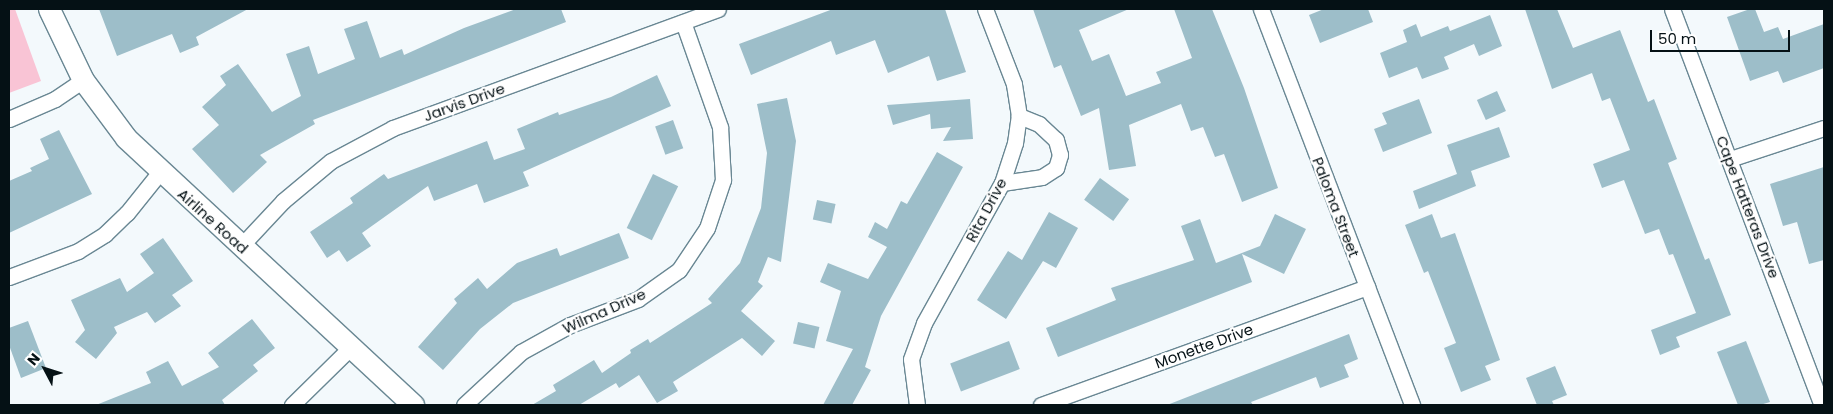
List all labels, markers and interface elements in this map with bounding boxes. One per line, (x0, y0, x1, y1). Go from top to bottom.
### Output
scale bar (1653, 20, 1793, 52)
text: 50 m (1658, 28, 1696, 49)
street label: Jarvis Drive (421, 79, 507, 125)
street label: Cape Hatteras Drive (1713, 133, 1783, 281)
street label: Paloma Street (1309, 154, 1363, 260)
street label: Rita Drive (962, 175, 1010, 245)
street label: Airline Road (174, 185, 252, 257)
street label: Wilma Drive (560, 285, 648, 337)
street label: Monette Drive (1152, 320, 1256, 372)
north arrow (20, 344, 70, 394)
text: N (22, 349, 45, 370)

